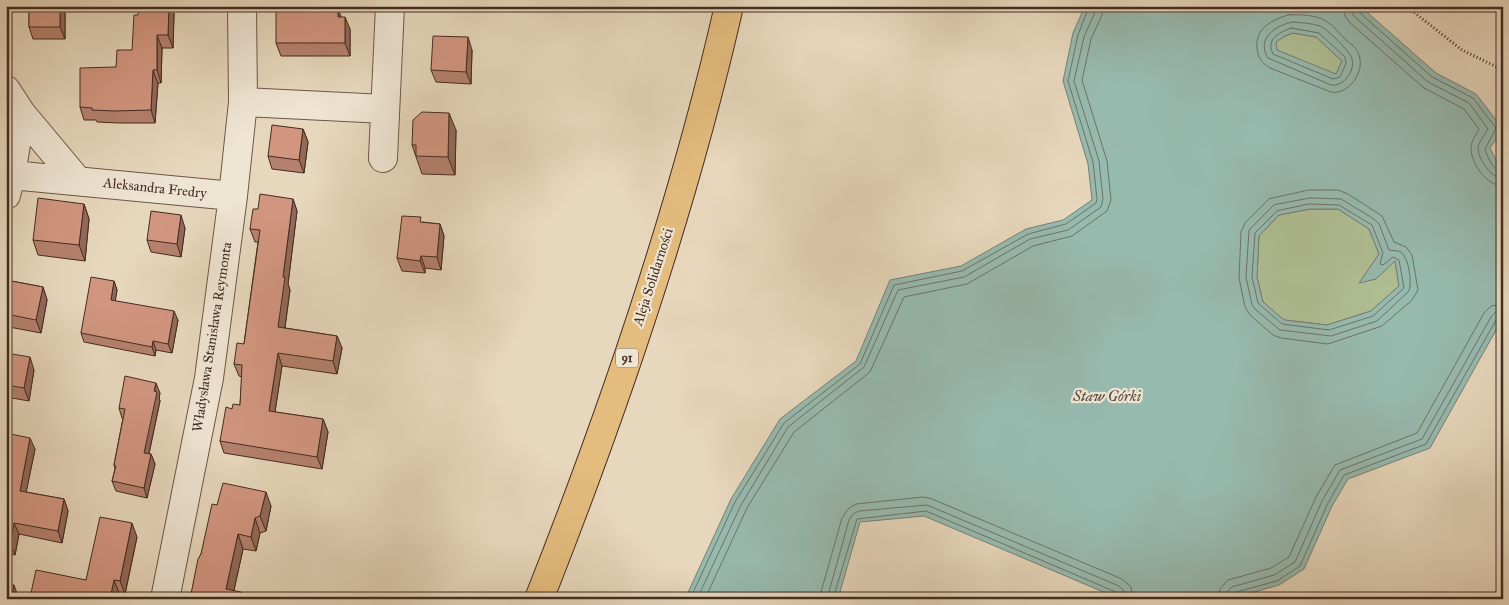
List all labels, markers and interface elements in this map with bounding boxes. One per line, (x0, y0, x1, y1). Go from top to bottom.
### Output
street label: Aleksandra Fredry (101, 174, 208, 202)
street label: Aleja Solidarności (629, 226, 677, 329)
street label: Władysława Stanisława Reymonta (189, 241, 235, 433)
road number: 91 (616, 348, 638, 368)
water label: Staw Górki (1072, 387, 1142, 405)

